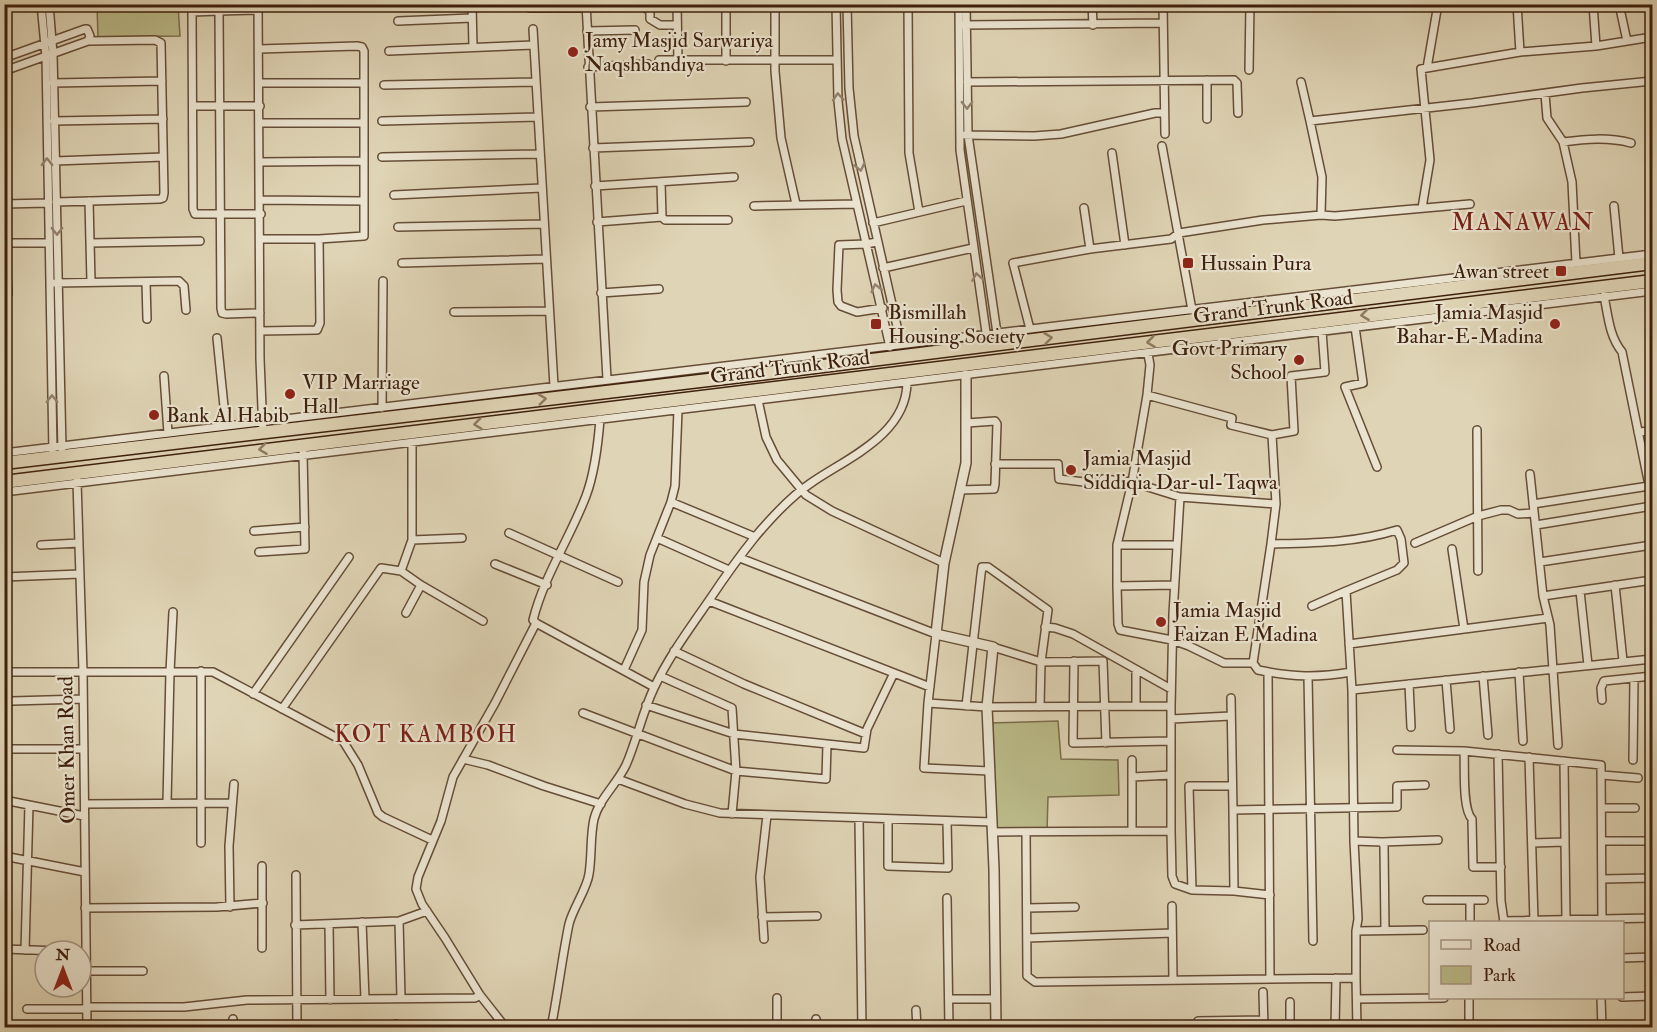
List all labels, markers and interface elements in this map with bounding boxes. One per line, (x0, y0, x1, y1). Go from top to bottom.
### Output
place label: Jamy Masjid Sarwariya Naqshbandiya (584, 27, 774, 78)
marker: Jamy Masjid Sarwariya Naqshbandiya (566, 45, 580, 59)
one-way arrow (832, 93, 845, 102)
one-way arrow (961, 100, 973, 109)
one-way arrow (41, 158, 53, 167)
one-way arrow (853, 162, 866, 172)
district label: MANAWAN (1451, 207, 1595, 238)
one-way arrow (51, 226, 63, 235)
place label: Hussain Pura (1200, 250, 1312, 277)
marker: Hussain Pura (1181, 256, 1195, 270)
place label: Awan street (1452, 258, 1549, 285)
marker: Awan street (1554, 264, 1568, 278)
one-way arrow (972, 272, 984, 281)
one-way arrow (871, 284, 884, 294)
street label: Grand Trunk Road (1192, 284, 1355, 330)
place label: Bismillah Housing Society (888, 299, 1026, 350)
place label: Jamia Masjid Bahar-E-Madina (1396, 299, 1544, 350)
one-way arrow (1360, 309, 1370, 321)
marker: Bismillah Housing Society (869, 317, 883, 331)
marker: Jamia Masjid Bahar-E-Madina (1548, 317, 1562, 331)
one-way arrow (1044, 332, 1053, 344)
one-way arrow (1146, 335, 1155, 348)
place label: Govt Primary School (1172, 335, 1288, 386)
street label: Grand Trunk Road (709, 344, 872, 390)
marker: Govt Primary School (1292, 353, 1306, 367)
place label: VIP Marriage Hall (302, 369, 420, 420)
marker: VIP Marriage Hall (283, 387, 297, 401)
one-way arrow (46, 394, 58, 403)
one-way arrow (538, 394, 547, 406)
place label: Bank Al Habib (166, 402, 289, 429)
marker: Bank Al Habib (147, 408, 161, 422)
one-way arrow (473, 417, 482, 429)
one-way arrow (259, 442, 268, 455)
place label: Jamia Masjid Siddiqia Dar-ul-Taqwa (1082, 445, 1278, 496)
marker: Jamia Masjid Siddiqia Dar-ul-Taqwa (1064, 463, 1078, 477)
place label: Jamia Masjid Faizan E Madina (1172, 597, 1318, 648)
marker: Jamia Masjid Faizan E Madina (1154, 615, 1168, 629)
street label: Omer Khan Road (52, 675, 82, 824)
district label: KOT KAMBOH (334, 719, 518, 750)
legend (1429, 921, 1624, 999)
text: Road (1483, 934, 1521, 957)
north arrow (33, 939, 93, 999)
text: N (55, 945, 71, 965)
text: Park (1483, 964, 1516, 987)

